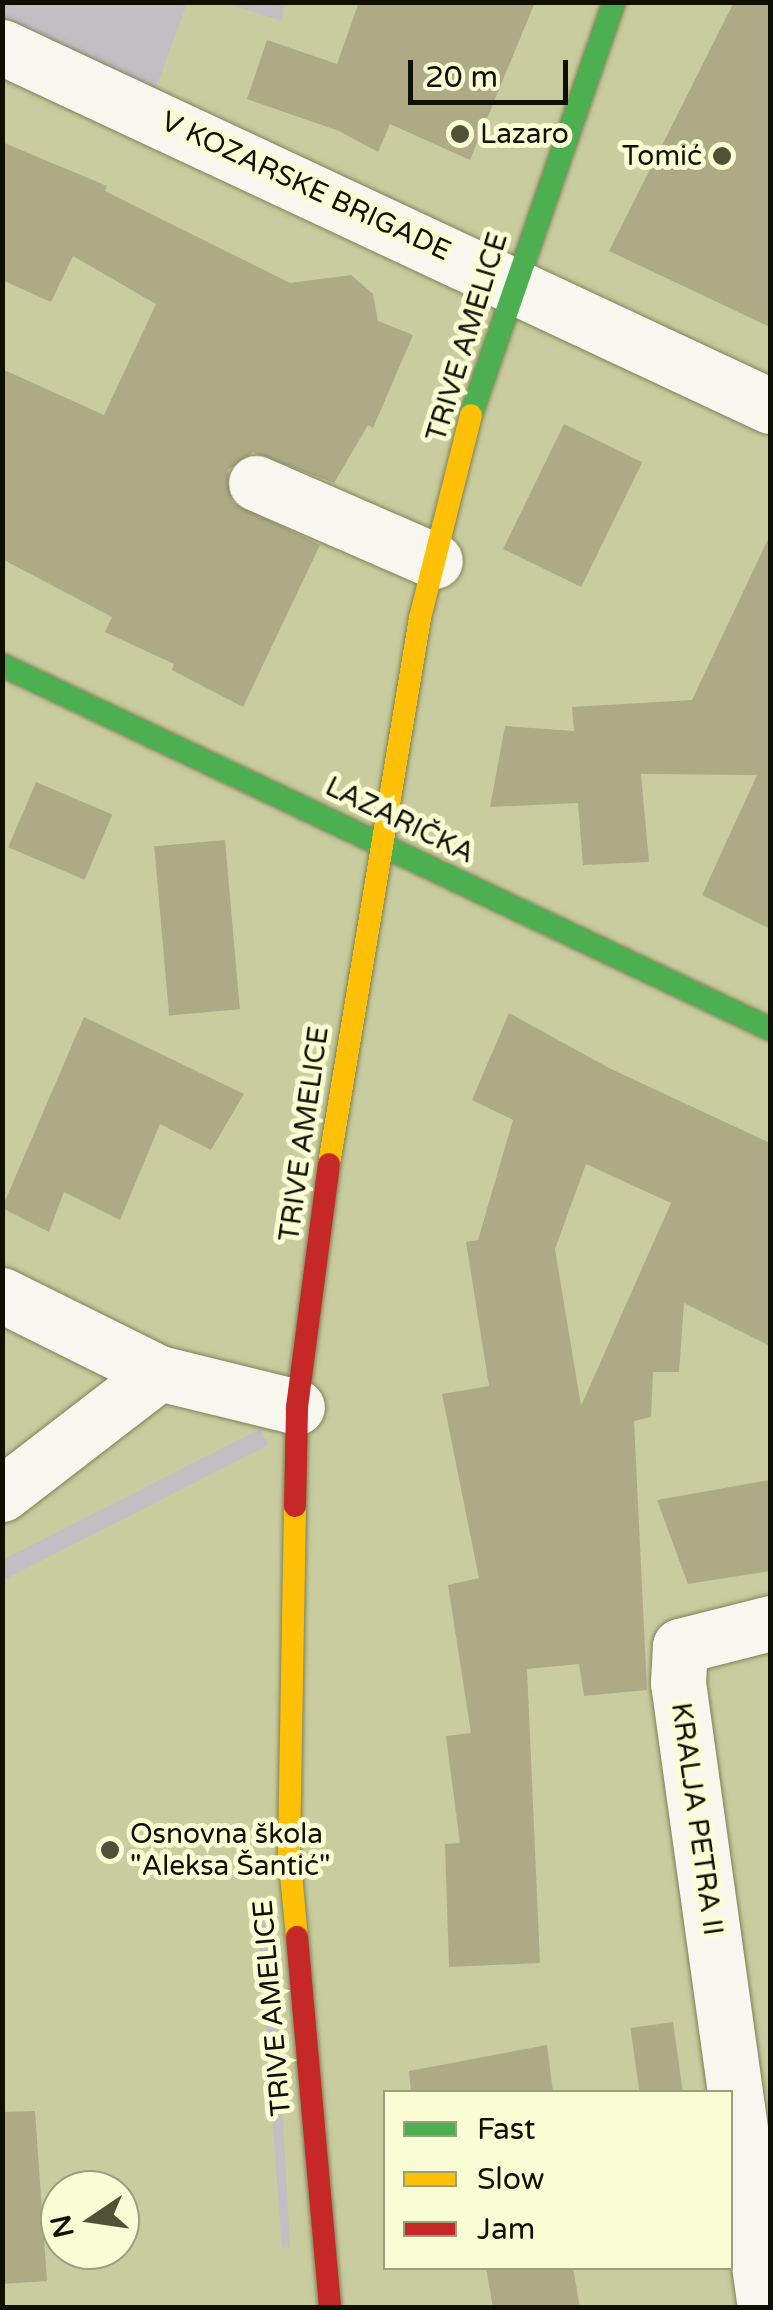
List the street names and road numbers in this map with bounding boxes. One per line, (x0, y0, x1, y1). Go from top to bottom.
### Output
street label: V KOZARSKE BRIGADE (156, 104, 456, 268)
street label: TRIVE AMELICE (419, 228, 515, 446)
street label: LAZARIČKA (320, 769, 480, 871)
street label: TRIVE AMELICE (272, 1024, 336, 1244)
street label: KRALJA PETRA II (664, 1700, 730, 1938)
street label: TRIVE AMELICE (246, 1899, 298, 2117)

